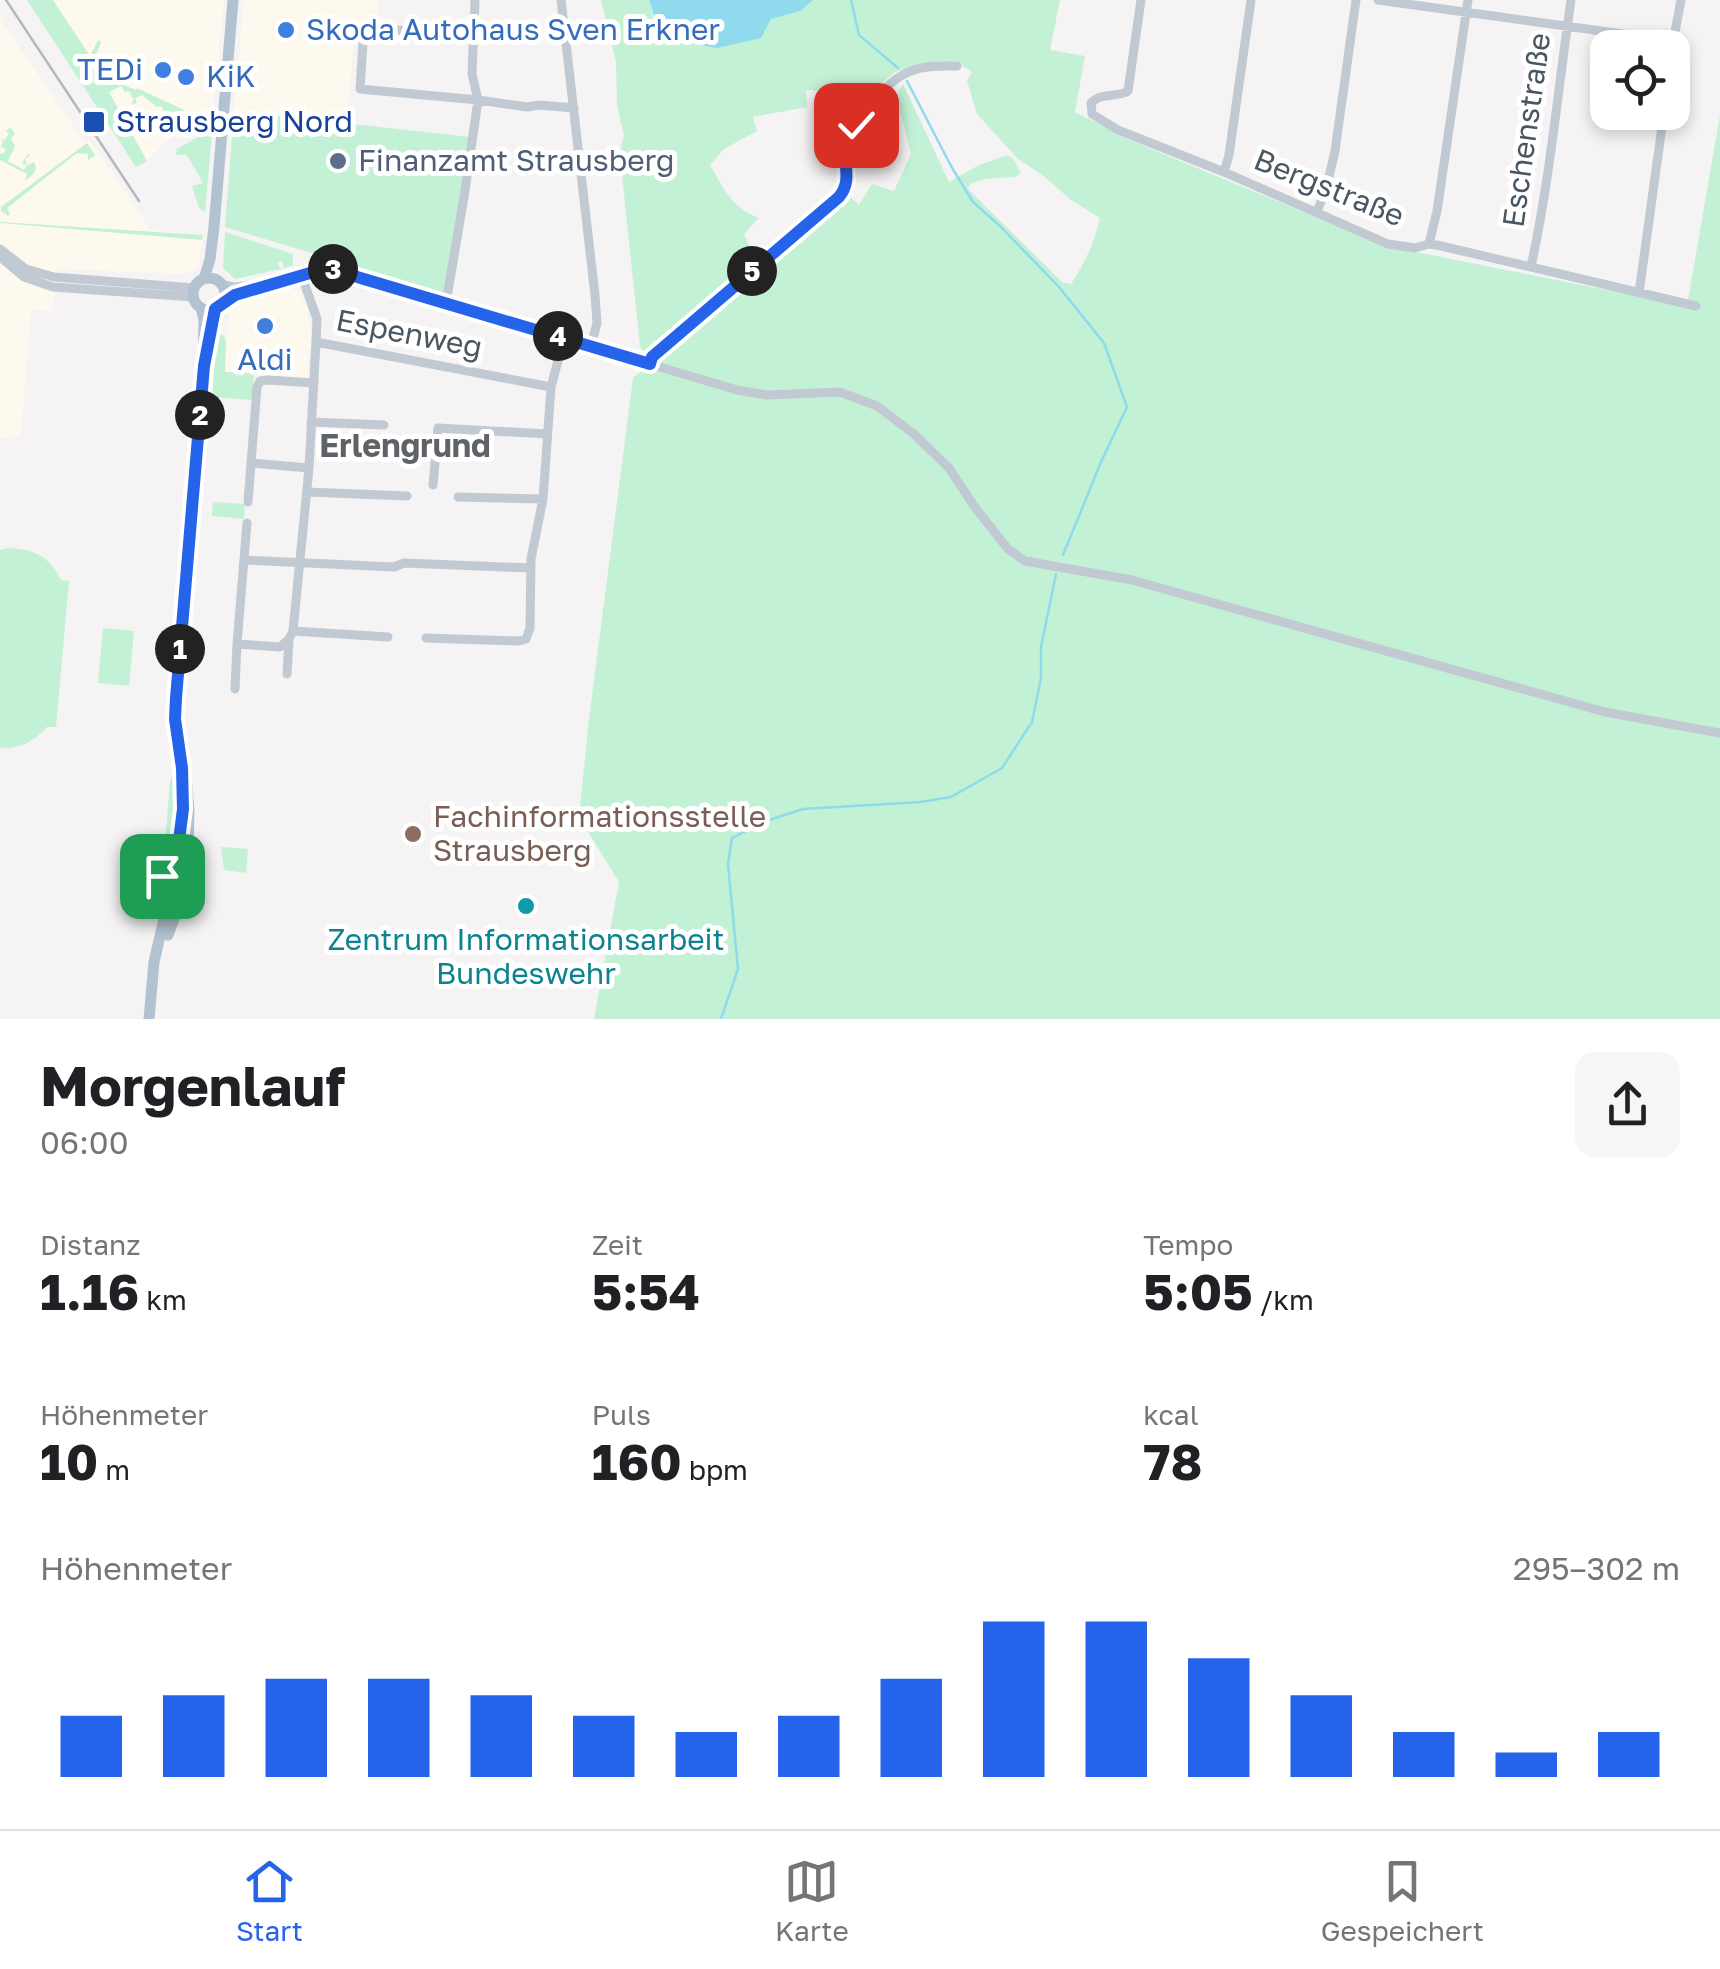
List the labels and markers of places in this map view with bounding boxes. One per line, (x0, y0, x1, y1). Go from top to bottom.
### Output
place label: Skoda Autohaus Sven Erkner (306, 11, 720, 47)
marker: Skoda Autohaus Sven Erkner (275, 19, 297, 41)
place label: TEDi (77, 51, 143, 87)
place label: KiK (206, 58, 255, 94)
marker: TEDi (152, 59, 174, 81)
marker: KiK (175, 66, 197, 88)
pin (814, 83, 899, 168)
place label: Strausberg Nord (116, 103, 353, 139)
marker: Strausberg Nord (81, 109, 107, 135)
place label: Finanzamt Strausberg (358, 142, 674, 178)
marker: Finanzamt Strausberg (327, 150, 349, 172)
pin: 3 (308, 244, 358, 294)
pin: 5 (727, 246, 777, 296)
pin: 4 (533, 311, 583, 361)
marker: Aldi (254, 315, 276, 337)
place label: Aldi (237, 341, 293, 377)
pin: 2 (175, 390, 225, 440)
pin: 1 (155, 624, 205, 674)
place label: Fachinformationsstelle Strausberg (433, 798, 766, 868)
marker: Fachinformationsstelle Strausberg (402, 823, 424, 845)
pin (120, 834, 205, 919)
marker: Zentrum Informationsarbeit Bundeswehr (515, 895, 537, 917)
place label: Zentrum Informationsarbeit Bundeswehr (327, 921, 725, 991)

